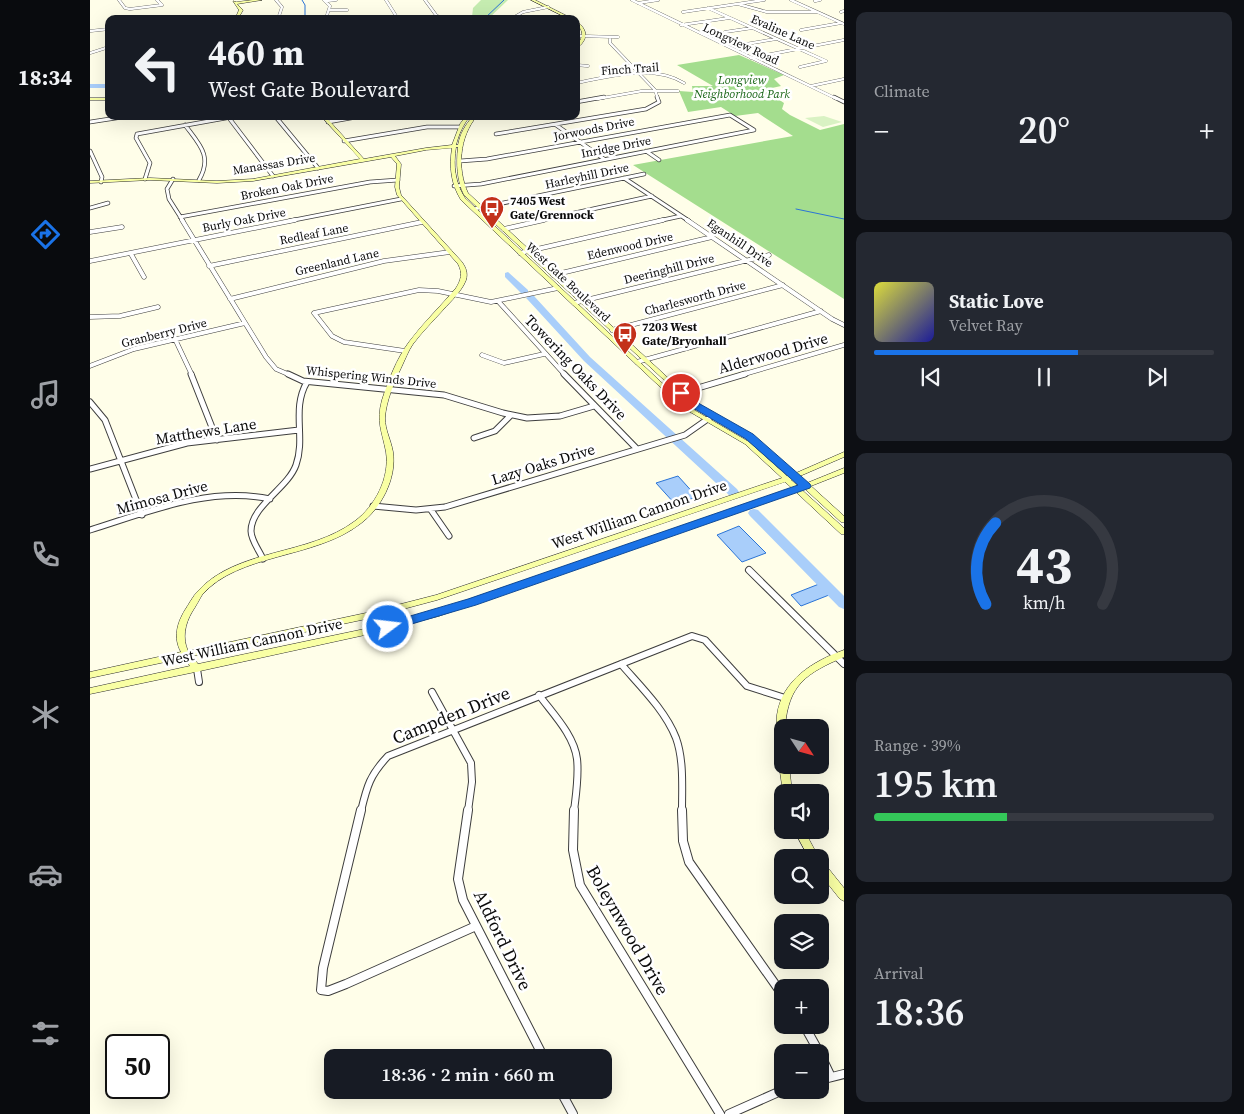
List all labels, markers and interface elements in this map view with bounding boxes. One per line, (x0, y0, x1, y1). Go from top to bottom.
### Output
street label: Evaline Lane (748, 11, 818, 53)
street label: Longview Road (700, 19, 782, 69)
text: 460 m (208, 29, 304, 77)
icon: left (125, 35, 190, 100)
street label: Finch Trail (600, 59, 660, 79)
text: 18:34 (18, 62, 72, 92)
park label: Longview Neighborhood Park (693, 72, 790, 102)
text: West Gate Boulevard (208, 74, 410, 104)
text: Climate (874, 80, 930, 102)
text: 20° (1018, 104, 1070, 156)
text: − (874, 112, 889, 150)
text: + (1199, 112, 1214, 150)
street label: Jorwoods Drive (551, 113, 636, 145)
street label: Inridge Drive (580, 132, 652, 162)
street label: Manassas Drive (232, 150, 316, 178)
street label: Harleyhill Drive (544, 159, 630, 193)
street label: Broken Oak Drive (239, 170, 335, 204)
place label: 7405 West Gate/Grennock (510, 193, 595, 223)
bus stop icon: 7405 West Gate/Grennock (479, 195, 505, 229)
street label: Burly Oak Drive (201, 204, 287, 236)
street label: Eganhill Drive (704, 215, 776, 271)
icon: directions (28, 217, 63, 252)
street label: Redleaf Lane (278, 219, 350, 249)
street label: Edenwood Drive (585, 228, 675, 264)
street label: West Gate Boulevard (522, 239, 614, 326)
street label: Greenland Lane (293, 245, 381, 279)
street label: Deeringhill Drive (622, 250, 716, 288)
street label: Charlesworth Drive (643, 277, 747, 319)
text: Static Love (949, 288, 1044, 314)
street label: Towering Oaks Drive (520, 310, 632, 424)
text: Velvet Ray (949, 314, 1023, 336)
street label: Granberry Drive (120, 315, 208, 351)
place label: 7203 West Gate/Bryonhall (642, 319, 727, 349)
bus stop icon: 7203 West Gate/Bryonhall (612, 321, 638, 355)
street label: Alderwood Drive (716, 327, 830, 379)
street label: Whispering Winds Drive (305, 362, 437, 392)
icon: previous (917, 363, 945, 391)
icon: pause (1030, 363, 1058, 391)
icon: next (1143, 363, 1171, 391)
pin (660, 372, 702, 414)
icon: music (28, 377, 63, 412)
icon: arrive (667, 379, 695, 407)
street label: Matthews Lane (154, 413, 258, 449)
street label: Lazy Oaks Drive (489, 438, 598, 490)
street label: West William Cannon Drive (548, 474, 730, 554)
street label: Mimosa Drive (114, 475, 210, 519)
text: 43 (1016, 529, 1072, 600)
icon: phone (28, 537, 63, 572)
text: km/h (1023, 590, 1066, 615)
position arrow (361, 600, 413, 652)
street label: West William Cannon Drive (160, 613, 345, 671)
street label: Campden Drive (388, 680, 514, 750)
icon: climate (28, 697, 63, 732)
north arrow (774, 719, 829, 774)
map controls (774, 719, 829, 1099)
text: Range · 39% (874, 734, 961, 756)
text: 195 km (874, 758, 998, 810)
button: sound (774, 784, 829, 839)
button: search (774, 849, 829, 904)
icon: car (28, 857, 63, 892)
street label: Boleynwood Drive (581, 861, 675, 999)
street label: Aldford Drive (468, 886, 538, 994)
button: layers (774, 914, 829, 969)
text: Arrival (874, 962, 923, 984)
button: + (774, 979, 829, 1034)
text: 18:36 (874, 986, 964, 1038)
icon: filters (28, 1016, 63, 1051)
speed limit sign: 50 (105, 1034, 170, 1099)
button: − (774, 1044, 829, 1099)
text: 18:36 · 2 min · 660 m (381, 1061, 555, 1087)

